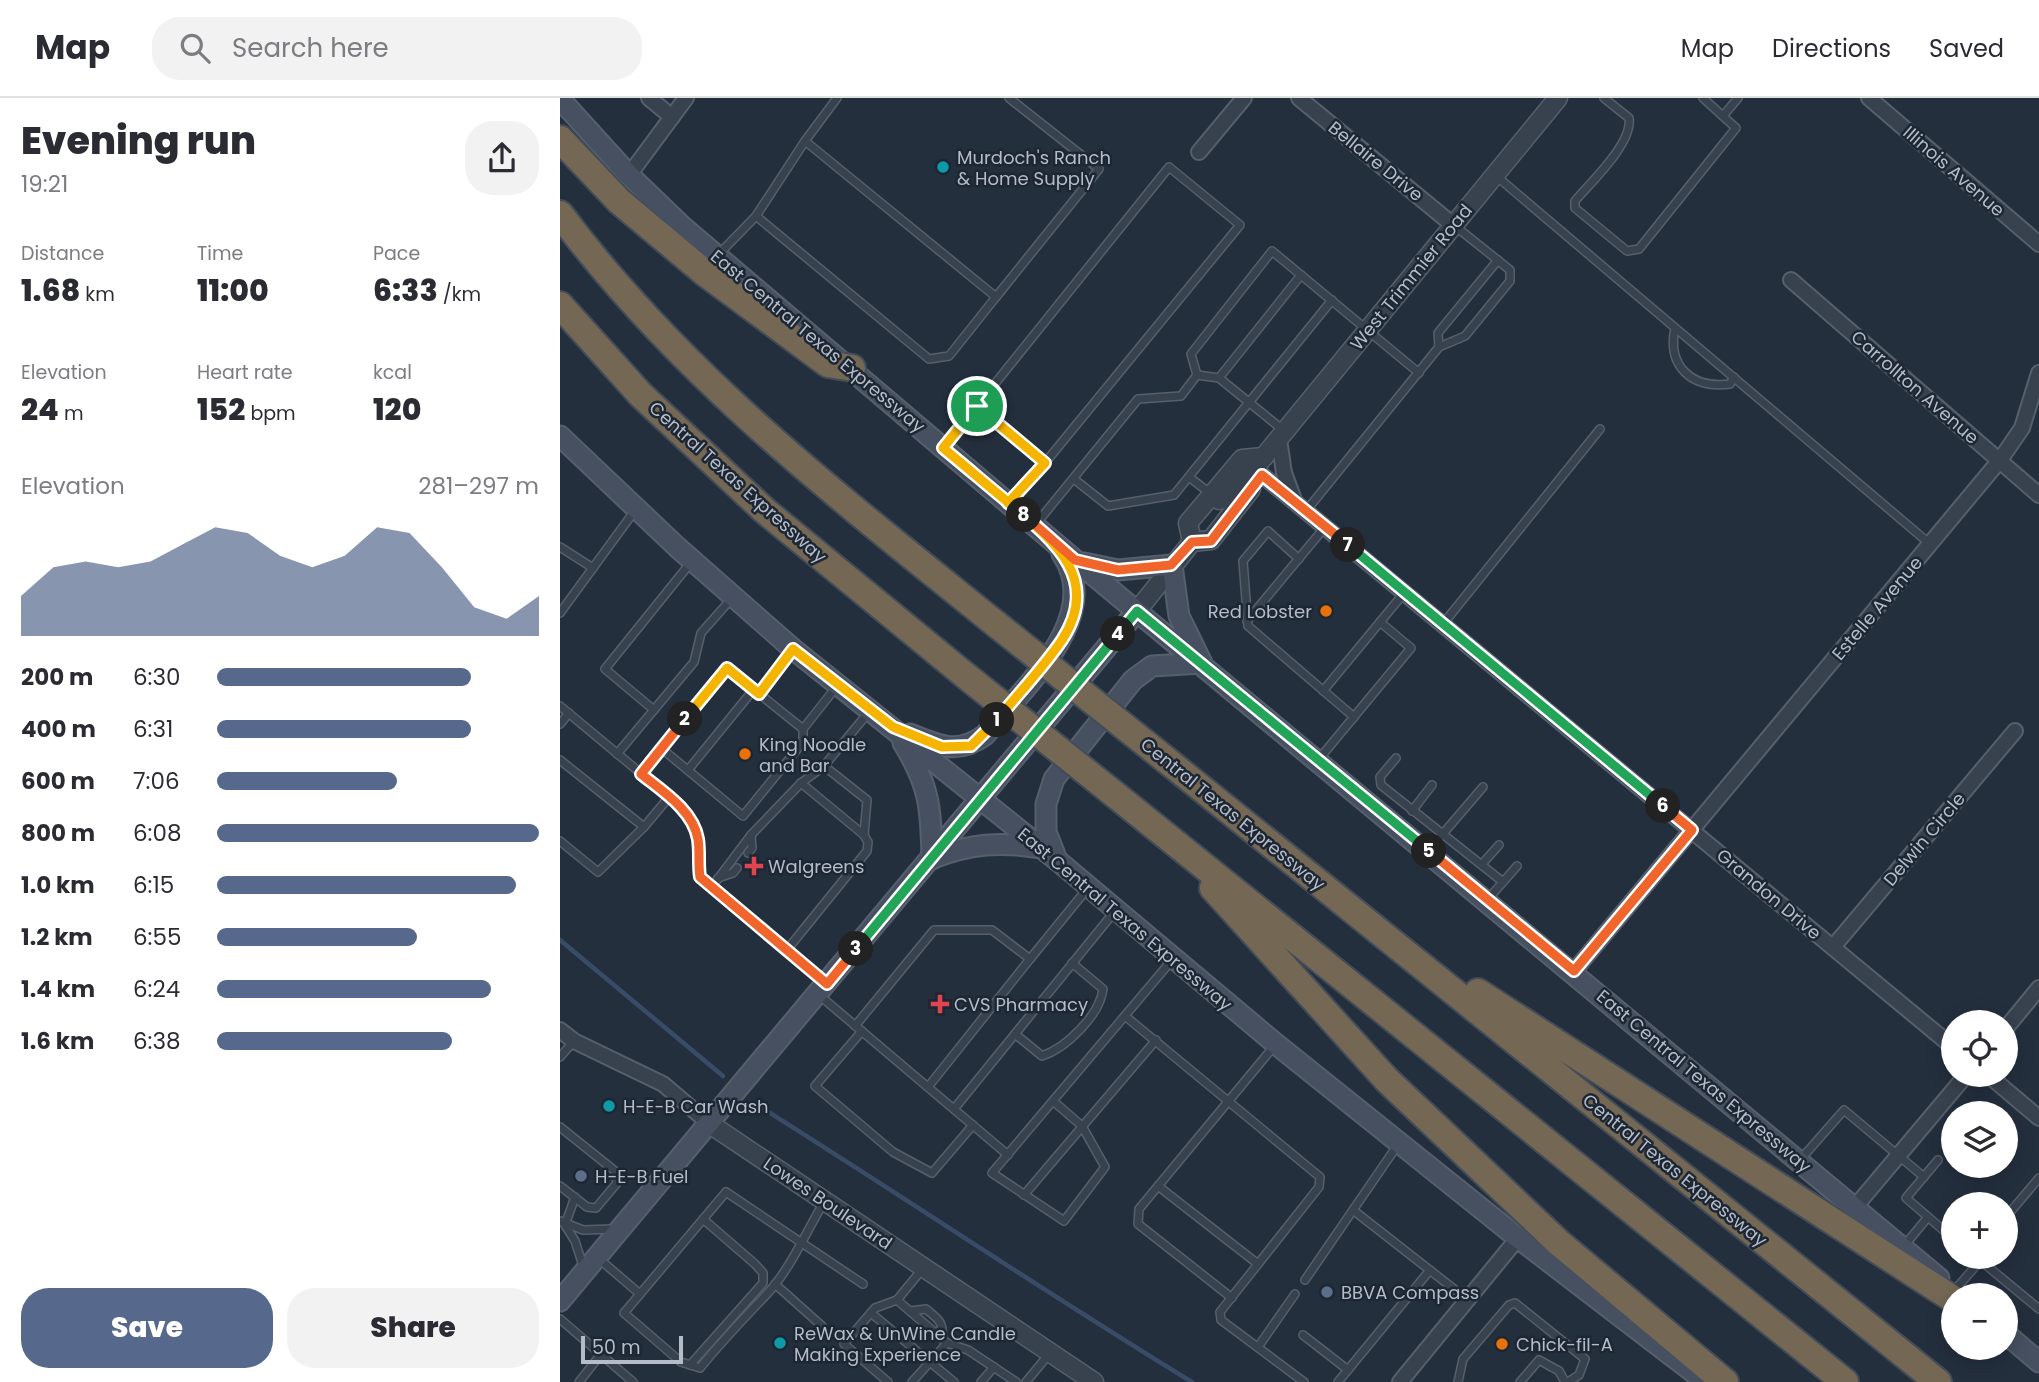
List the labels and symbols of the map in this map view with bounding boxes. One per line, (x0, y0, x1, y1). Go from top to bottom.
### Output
street label: Bellaire Drive (1323, 115, 1429, 207)
street label: Illinois Avenue (1898, 120, 2010, 222)
place label: Murdoch's Ranch & Home Supply (957, 145, 1111, 191)
marker: Murdoch's Ranch & Home Supply (935, 159, 951, 175)
street label: West Trimmier Road (1344, 199, 1478, 355)
street label: East Central Texas Expressway (705, 244, 931, 438)
street label: Carrollton Avenue (1846, 324, 1984, 450)
pin (947, 376, 1007, 436)
street label: Central Texas Expressway (644, 395, 832, 569)
pin: 8 (1007, 498, 1042, 532)
pin: 7 (1330, 528, 1366, 562)
street label: Estelle Avenue (1826, 551, 1928, 665)
place label: Red Lobster (1208, 599, 1312, 624)
marker: Red Lobster (1318, 603, 1334, 619)
pin: 4 (1100, 616, 1136, 652)
pin: 2 (668, 702, 702, 736)
pin: 1 (980, 702, 1014, 738)
place label: King Noodle and Bar (759, 732, 866, 778)
street label: Central Texas Expressway (1135, 732, 1331, 896)
marker: King Noodle and Bar (737, 746, 753, 762)
street label: Delwin Circle (1877, 787, 1971, 891)
pin: 6 (1646, 788, 1680, 824)
street label: East Central Texas Expressway (1012, 822, 1238, 1016)
pin: 5 (1412, 834, 1446, 868)
street label: Grandon Drive (1711, 843, 1827, 945)
place label: Walgreens (768, 854, 864, 879)
marker: Walgreens (746, 858, 762, 874)
pin: 3 (838, 932, 874, 966)
street label: East Central Texas Expressway (1592, 985, 1816, 1177)
place label: CVS Pharmacy (954, 992, 1088, 1017)
marker: CVS Pharmacy (932, 996, 948, 1012)
street label: Central Texas Expressway (1578, 1089, 1772, 1251)
place label: H-E-B Car Wash (623, 1094, 769, 1119)
marker: H-E-B Car Wash (601, 1098, 617, 1114)
street label: Lowes Boulevard (759, 1151, 897, 1255)
place label: H-E-B Fuel (595, 1164, 689, 1189)
marker: H-E-B Fuel (573, 1168, 589, 1184)
place label: BBVA Compass (1341, 1280, 1479, 1305)
marker: BBVA Compass (1319, 1284, 1335, 1300)
place label: ReWax & UnWine Candle Making Experience (794, 1321, 1016, 1367)
place label: Chick-fil-A (1516, 1332, 1613, 1357)
scale bar (581, 1333, 682, 1365)
marker: ReWax & UnWine Candle Making Experience (772, 1335, 788, 1351)
marker: Chick-fil-A (1494, 1336, 1510, 1352)

